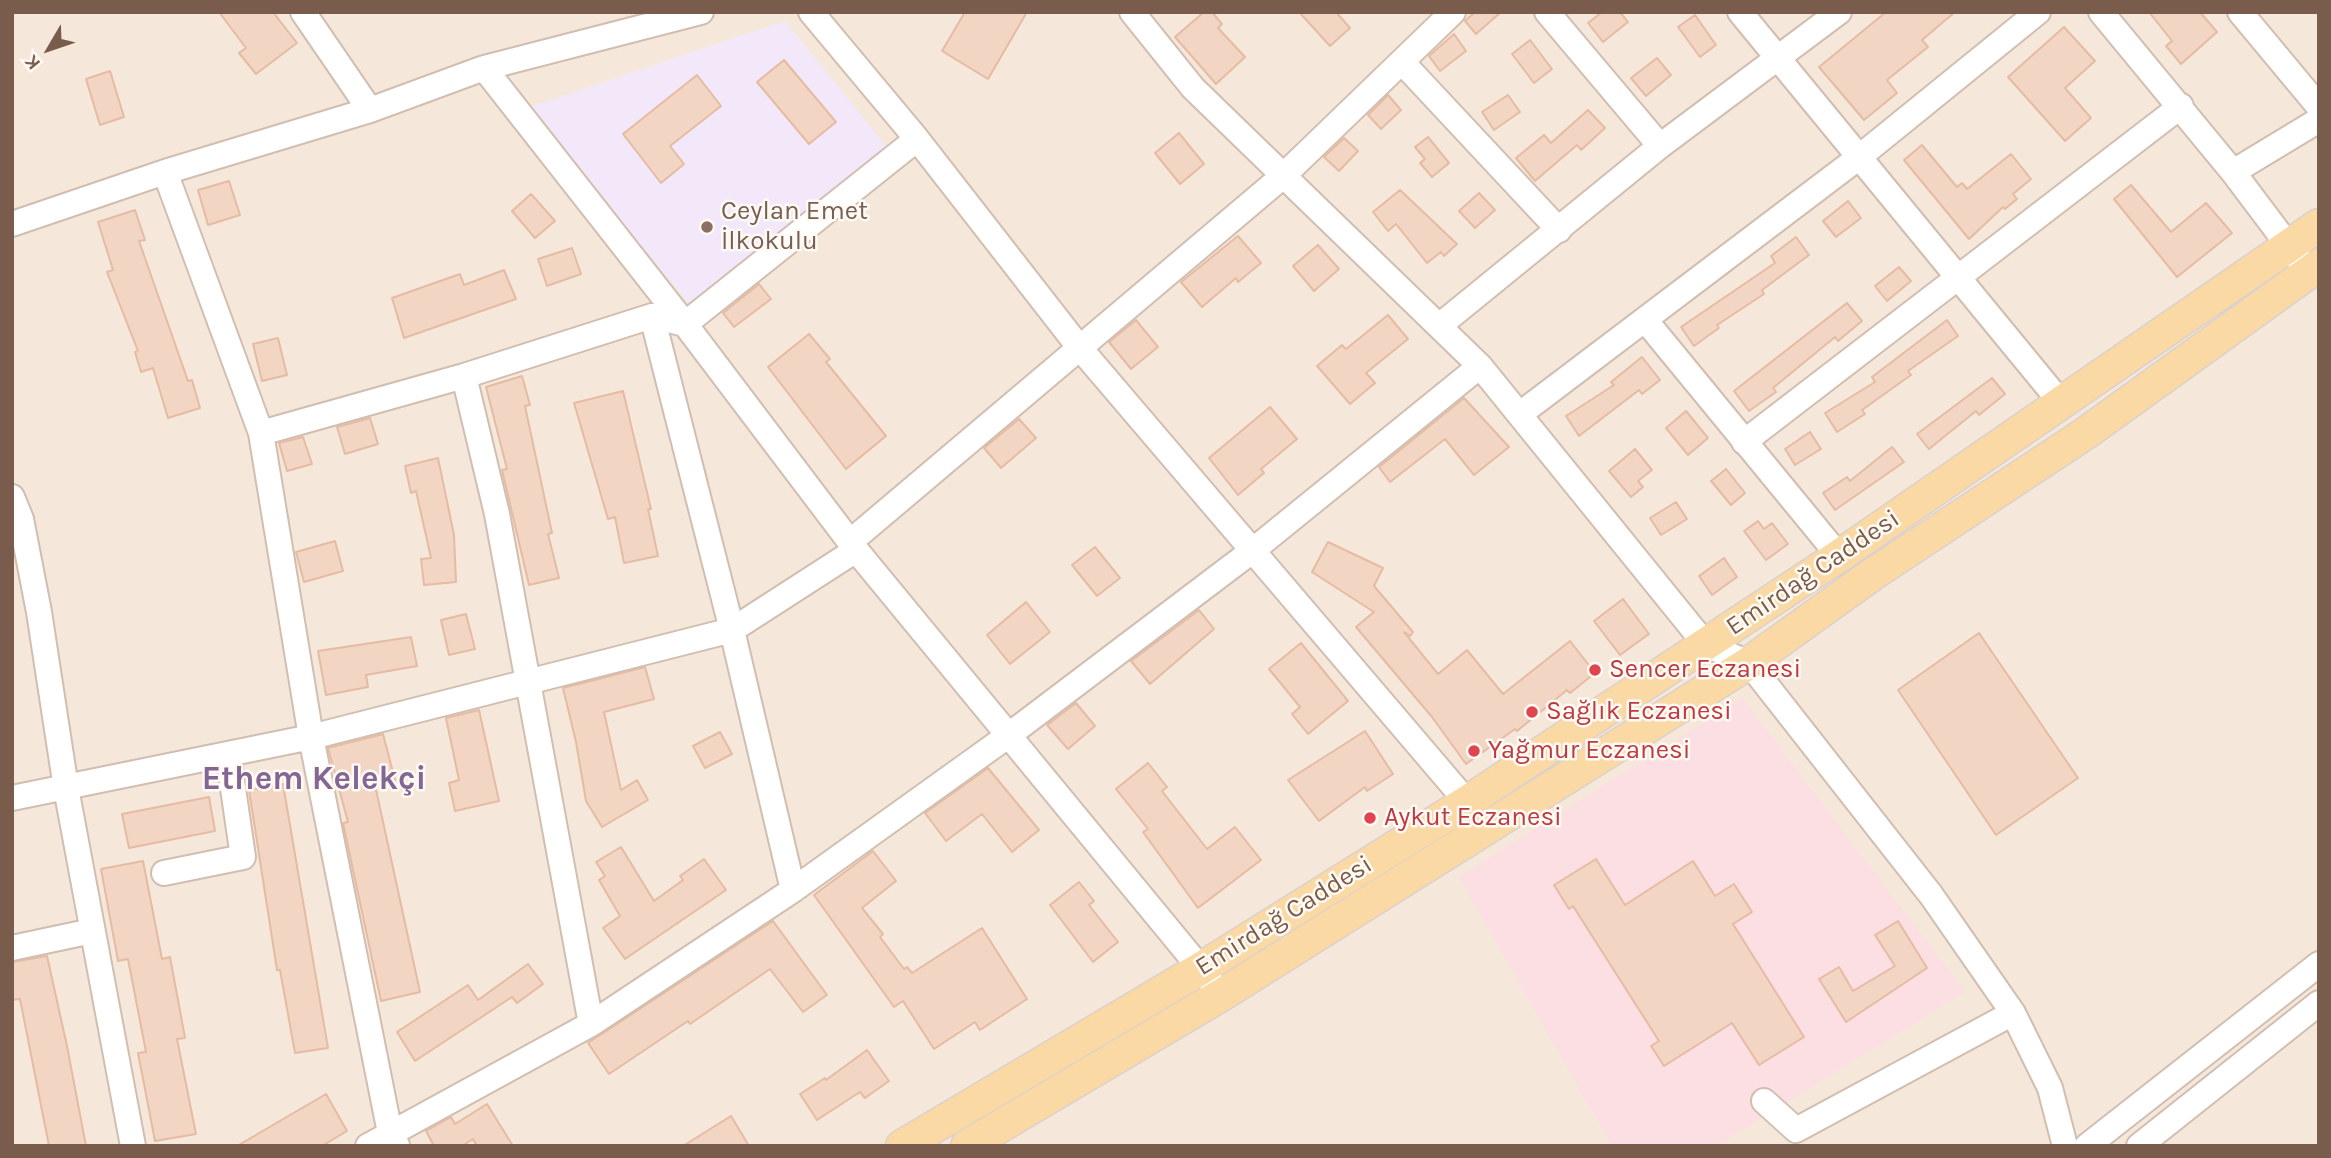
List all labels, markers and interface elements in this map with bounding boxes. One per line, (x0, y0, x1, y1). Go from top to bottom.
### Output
north arrow (14, 14, 84, 84)
text: K (20, 50, 45, 74)
place label: Ceylan Emet İlkokulu (721, 196, 868, 258)
marker: Ceylan Emet İlkokulu (699, 219, 715, 235)
street label: Emirdağ Caddesi (1720, 503, 1906, 643)
place label: Sencer Eczanesi (1609, 654, 1801, 686)
marker: Sencer Eczanesi (1587, 662, 1603, 678)
place label: Sağlık Eczanesi (1546, 696, 1732, 728)
marker: Sağlık Eczanesi (1524, 704, 1540, 720)
place label: Yağmur Eczanesi (1488, 735, 1690, 767)
marker: Yağmur Eczanesi (1466, 743, 1482, 759)
district label: Ethem Kelekçi (202, 760, 426, 800)
place label: Aykut Eczanesi (1384, 802, 1562, 834)
marker: Aykut Eczanesi (1362, 810, 1378, 826)
street label: Emirdağ Caddesi (1190, 849, 1378, 983)

